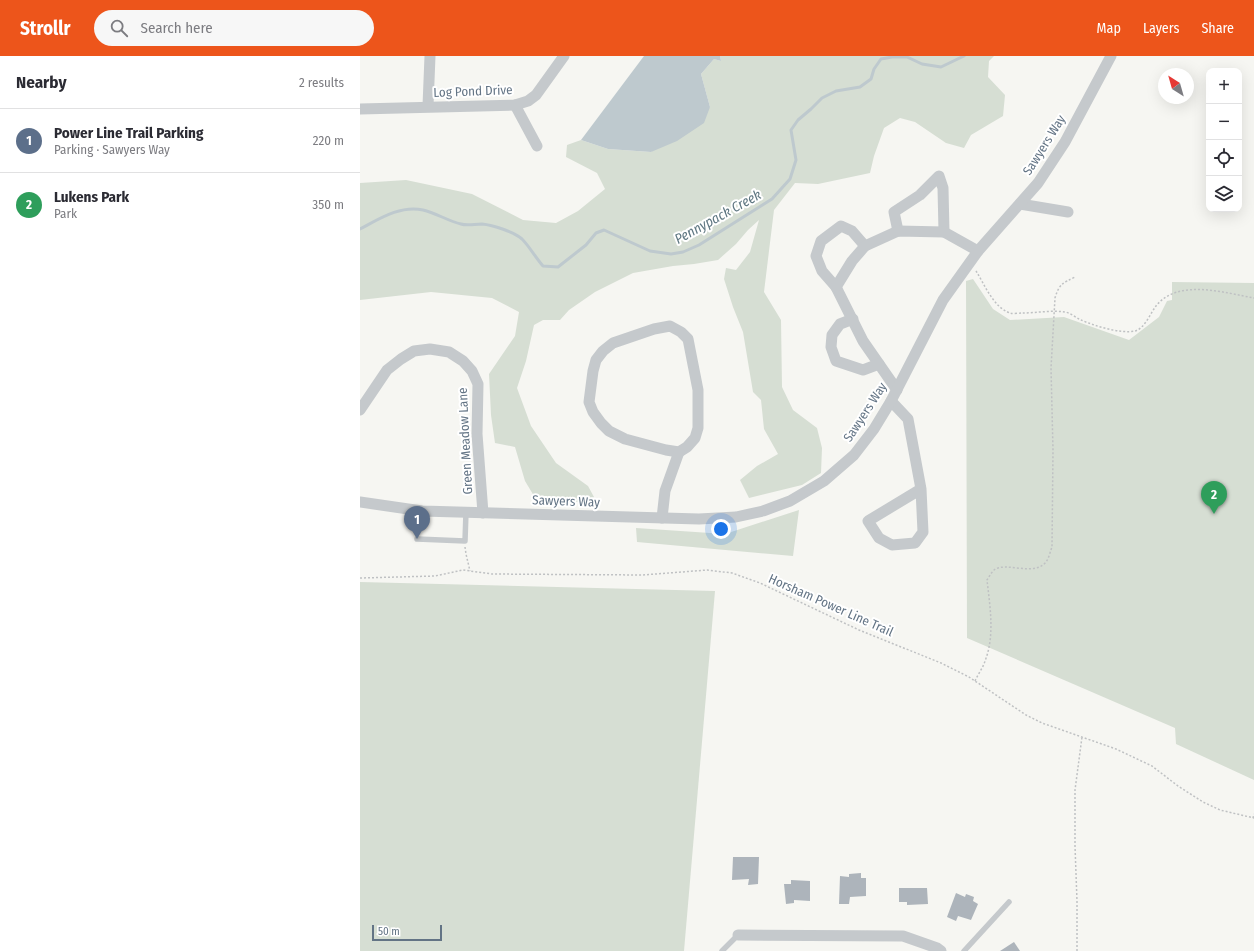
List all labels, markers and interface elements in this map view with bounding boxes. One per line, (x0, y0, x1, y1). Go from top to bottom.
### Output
search box (94, 10, 374, 46)
text: Strollr (20, 17, 70, 40)
icon: search (108, 17, 130, 39)
text: Search here (140, 19, 213, 37)
text: Map (1097, 20, 1121, 37)
text: Layers (1143, 20, 1179, 37)
text: Share (1201, 20, 1234, 37)
north arrow (1158, 68, 1194, 104)
map controls (1206, 68, 1242, 212)
button: + (1206, 68, 1242, 104)
text: Nearby (16, 72, 67, 93)
text: 2 results (299, 75, 344, 90)
street label: Log Pond Drive (433, 82, 513, 100)
button: − (1206, 104, 1242, 140)
street label: Sawyers Way (1020, 112, 1068, 178)
text: Power Line Trail Parking (54, 124, 203, 142)
text: 1 (26, 133, 32, 148)
text: 220 m (313, 133, 344, 148)
button: locate (1206, 140, 1242, 176)
text: Parking · Sawyers Way (54, 142, 170, 157)
button: layers (1206, 176, 1242, 212)
water label: Pennypack Creek (672, 186, 764, 248)
text: Lukens Park (54, 188, 129, 206)
text: 2 (26, 197, 32, 212)
text: 350 m (312, 197, 344, 212)
text: Park (54, 206, 77, 221)
street label: Sawyers Way (840, 379, 890, 444)
street label: Green Meadow Lane (455, 387, 475, 495)
pin: 2 (1201, 481, 1227, 514)
street label: Sawyers Way (532, 492, 600, 510)
pin: 1 (404, 506, 430, 539)
your location (711, 519, 731, 539)
street label: Horsham Power Line Trail (766, 571, 896, 640)
scale bar (372, 923, 442, 942)
text: 50 m (378, 925, 400, 938)

